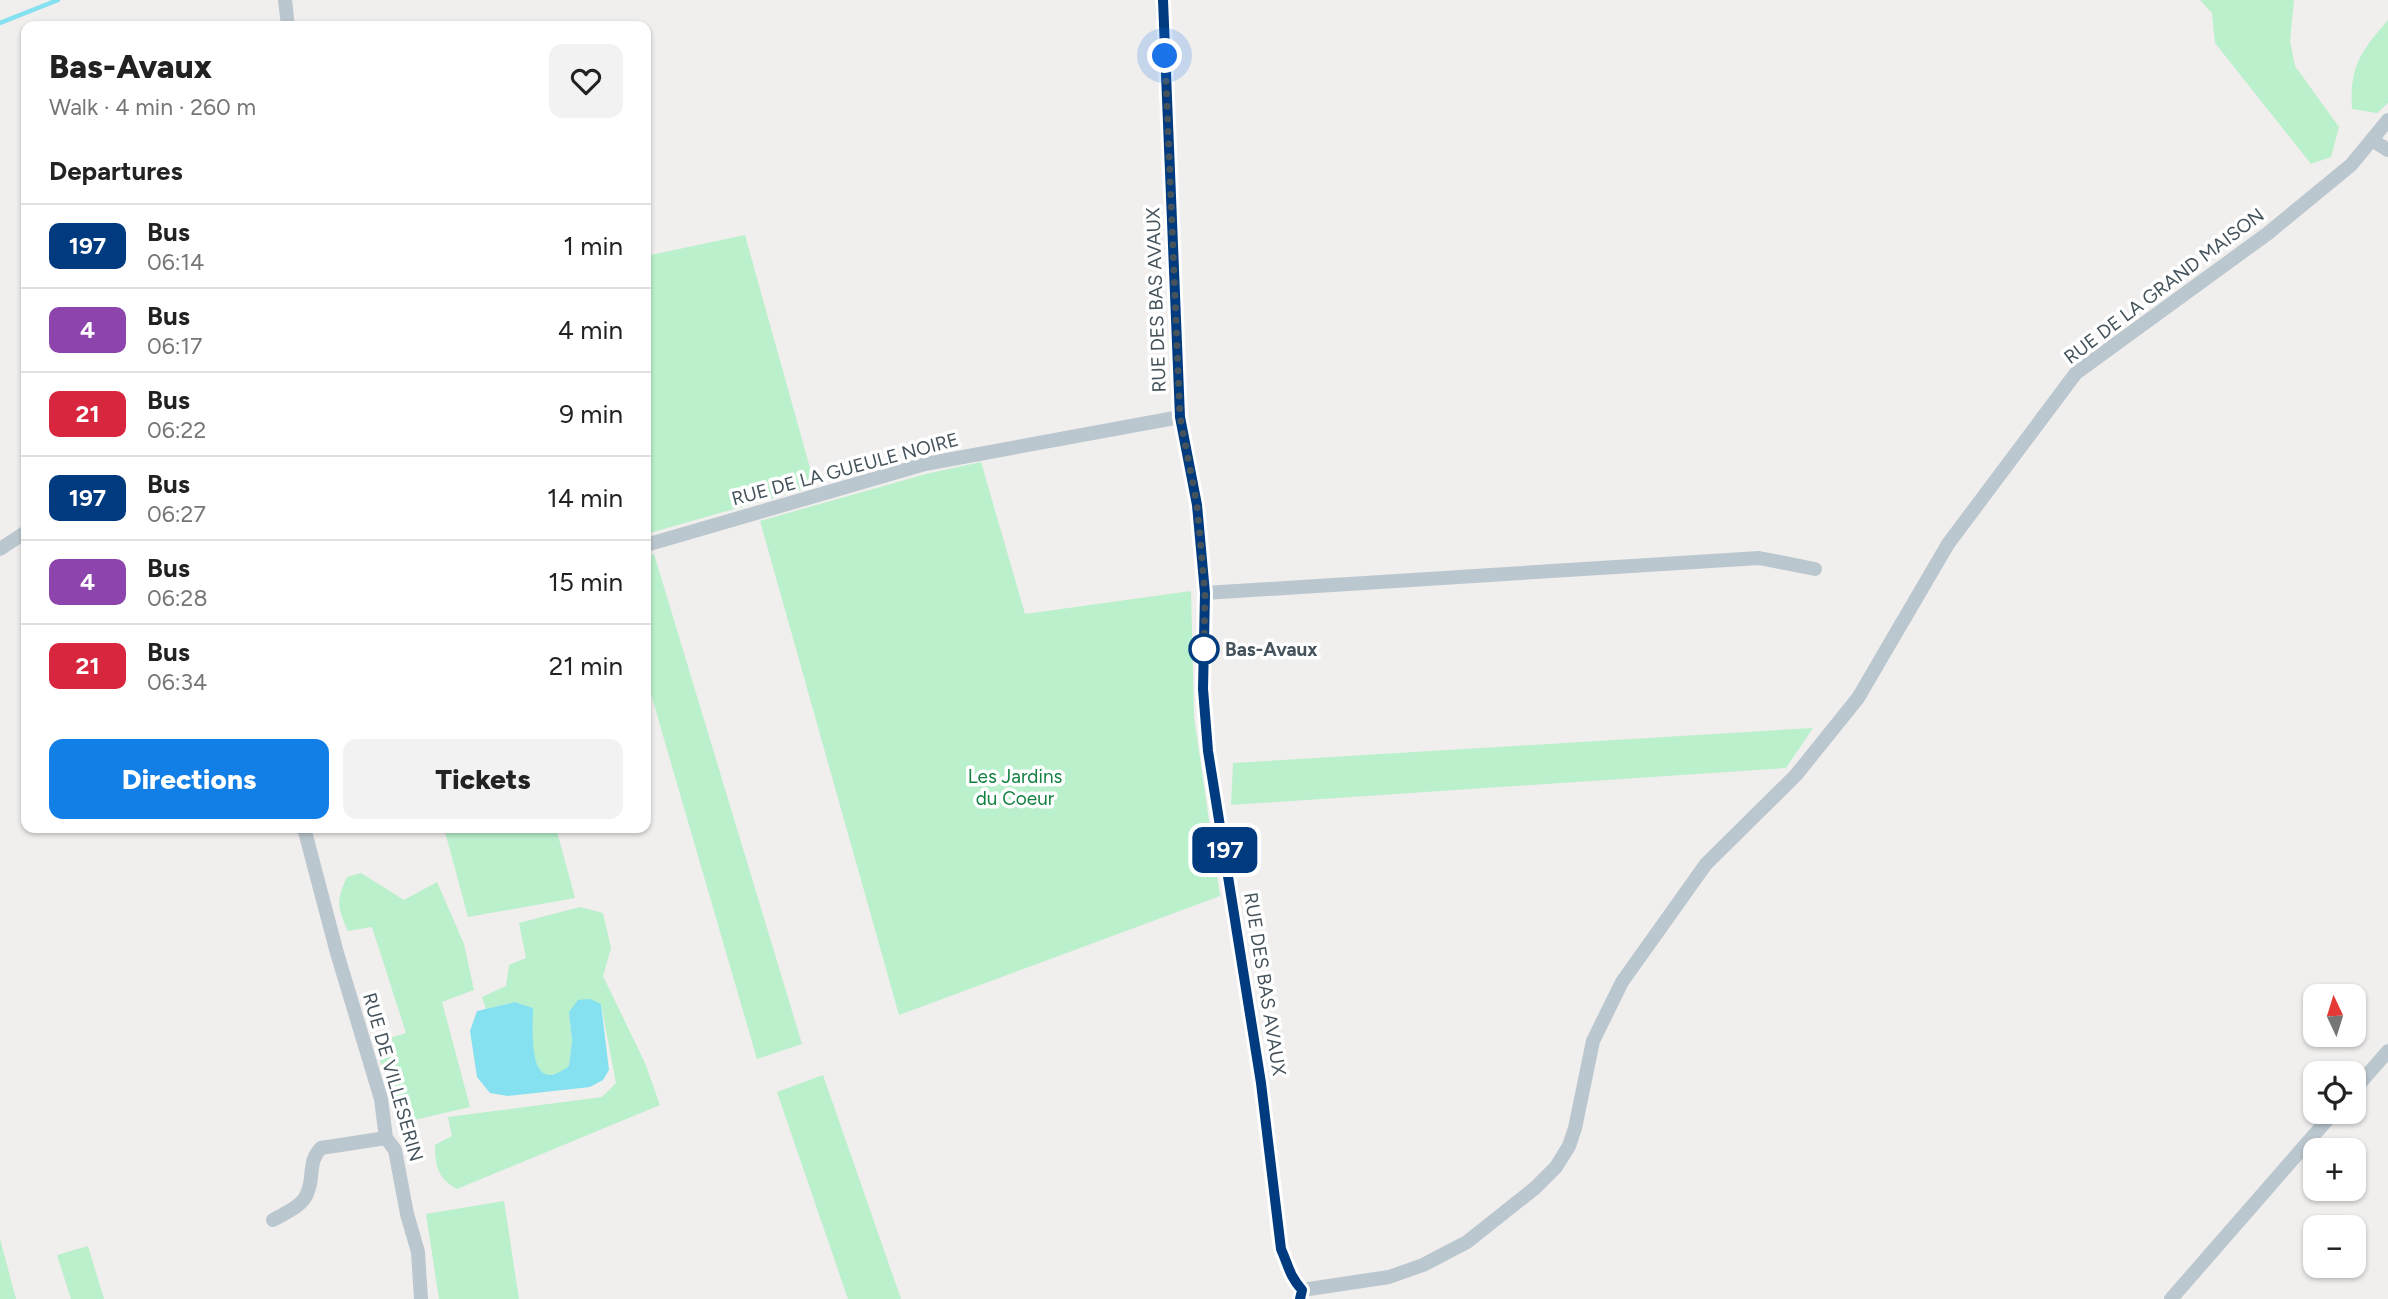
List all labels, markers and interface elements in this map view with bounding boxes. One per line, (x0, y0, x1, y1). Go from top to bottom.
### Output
your location (1147, 38, 1182, 73)
button: heart (549, 44, 623, 118)
text: Bas-Avaux (49, 47, 212, 86)
text: Walk · 4 min · 260 m (49, 93, 256, 121)
text: Departures (49, 155, 183, 187)
street label: RUE DE LA GRAND MAISON (2059, 203, 2269, 369)
street label: RUE DES BAS AVAUX (1141, 207, 1171, 393)
text: Bus (147, 216, 190, 248)
text: 1 min (563, 230, 623, 262)
text: 197 (69, 231, 106, 260)
text: 06:14 (147, 248, 204, 276)
text: Bus (147, 300, 190, 332)
text: 4 min (558, 314, 623, 346)
text: 4 (80, 315, 95, 344)
text: 06:17 (147, 332, 202, 360)
text: Bus (147, 384, 190, 416)
text: 9 min (559, 398, 623, 430)
text: 21 (75, 399, 100, 428)
text: 06:22 (147, 416, 206, 444)
street label: RUE DE LA GUEULE NOIRE (729, 428, 961, 510)
text: Bus (147, 468, 190, 500)
text: 14 min (547, 482, 623, 514)
text: 197 (69, 483, 106, 512)
text: 06:27 (147, 500, 206, 528)
text: Bus (147, 552, 190, 584)
text: 15 min (548, 566, 623, 598)
text: 4 (80, 567, 95, 596)
text: 06:28 (147, 584, 208, 612)
marker: Bas-Avaux (1189, 634, 1219, 664)
text: Bus (147, 636, 190, 668)
place label: Bas-Avaux (1225, 638, 1318, 661)
text: 21 min (549, 650, 623, 682)
text: 21 (75, 651, 100, 680)
text: 06:34 (147, 668, 207, 696)
button: Directions (49, 739, 329, 819)
button: Tickets (343, 739, 623, 819)
park label: Les Jardins du Coeur (968, 765, 1062, 810)
line badge: 197 (1185, 827, 1265, 873)
text: 197 (1206, 835, 1244, 864)
street label: RUE DES BAS AVAUX (1239, 891, 1291, 1078)
north arrow (2303, 984, 2366, 1046)
map controls (2303, 984, 2366, 1278)
street label: RUE DE VILLESERIN (358, 990, 428, 1164)
button: locate (2303, 1061, 2366, 1124)
button: + (2303, 1138, 2366, 1201)
button: − (2303, 1215, 2366, 1278)

